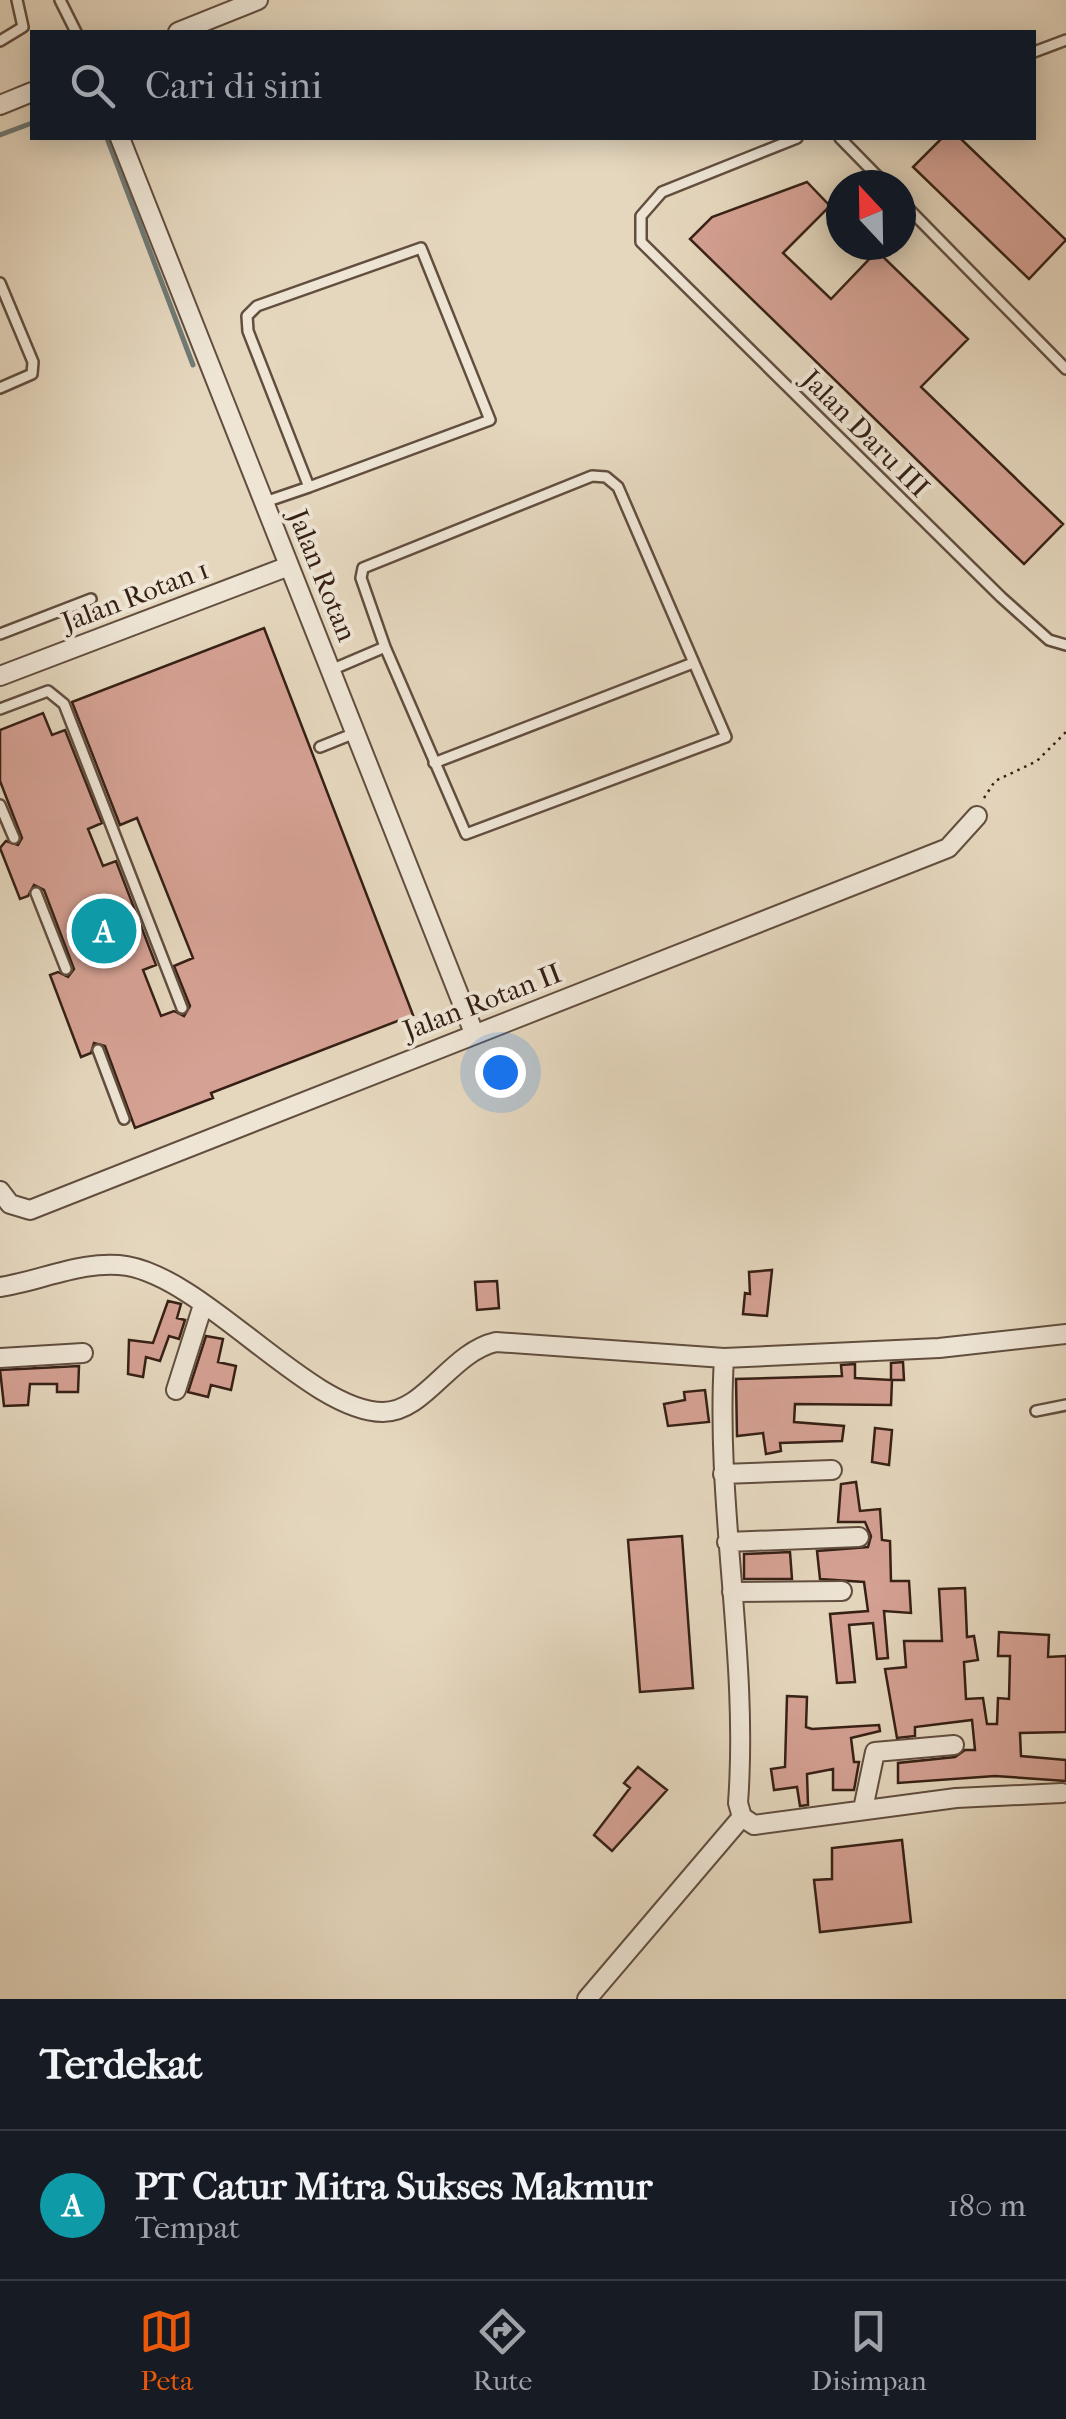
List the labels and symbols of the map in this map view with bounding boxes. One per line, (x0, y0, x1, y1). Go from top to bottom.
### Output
north arrow (826, 170, 916, 260)
street label: Jalan Daru III (794, 361, 936, 504)
street label: Jalan Rotan (280, 503, 364, 646)
street label: Jalan Rotan 1 (55, 552, 213, 639)
pin: A (72, 894, 136, 968)
street label: Jalan Rotan II (396, 956, 566, 1047)
your location (475, 1047, 526, 1098)

